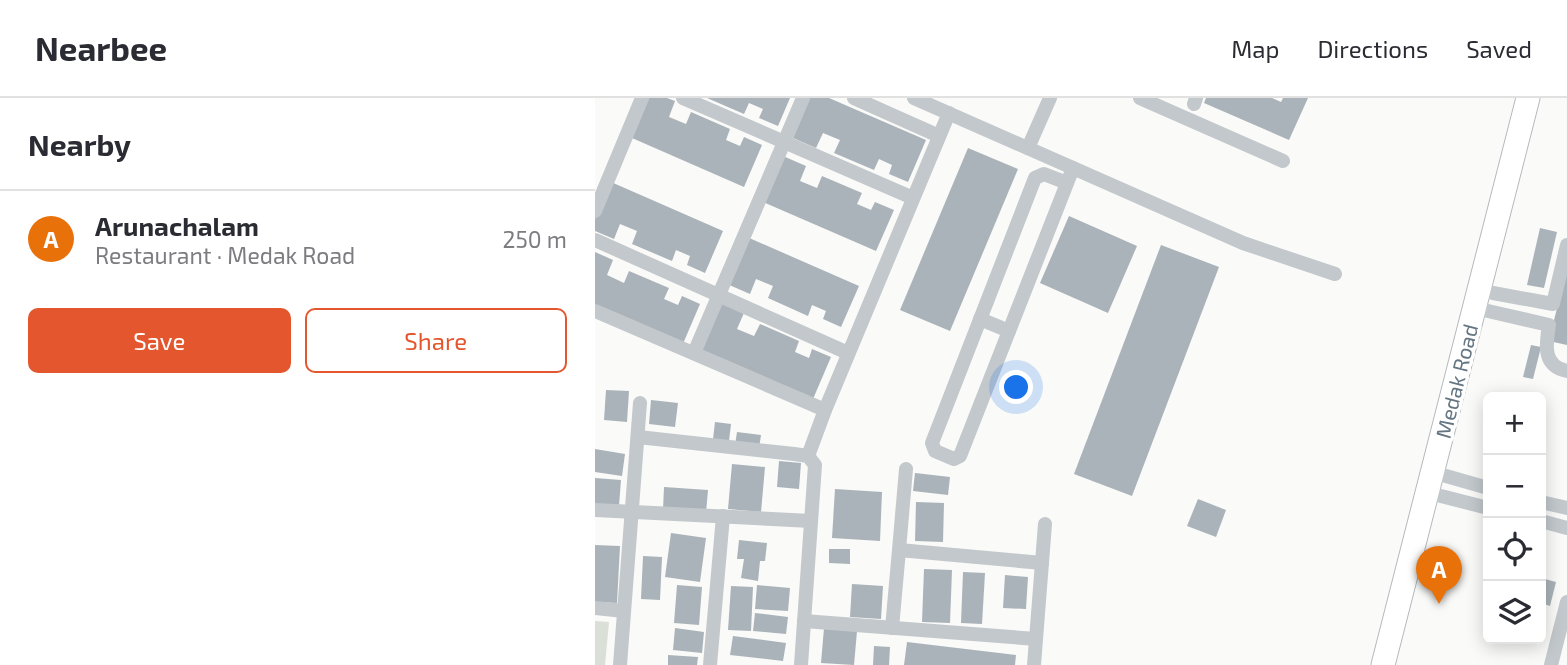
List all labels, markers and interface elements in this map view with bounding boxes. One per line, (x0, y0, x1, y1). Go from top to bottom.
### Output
text: Nearbee (35, 28, 167, 68)
text: Map (1231, 34, 1279, 63)
text: Directions (1317, 34, 1428, 63)
text: Saved (1466, 34, 1532, 63)
text: Nearby (28, 126, 131, 162)
text: Arunachalam (95, 210, 259, 241)
text: A (43, 225, 59, 253)
text: 250 m (503, 225, 567, 253)
text: Restaurant · Medak Road (95, 241, 355, 269)
button: Save (28, 308, 291, 373)
button: Share (305, 308, 567, 373)
street label: Medak Road (1430, 321, 1482, 441)
your location (999, 370, 1033, 404)
map controls (1483, 392, 1546, 644)
button: + (1483, 392, 1546, 455)
button: − (1483, 455, 1546, 518)
button: locate (1483, 518, 1546, 581)
pin: A (1416, 546, 1462, 604)
button: layers (1483, 581, 1546, 644)

